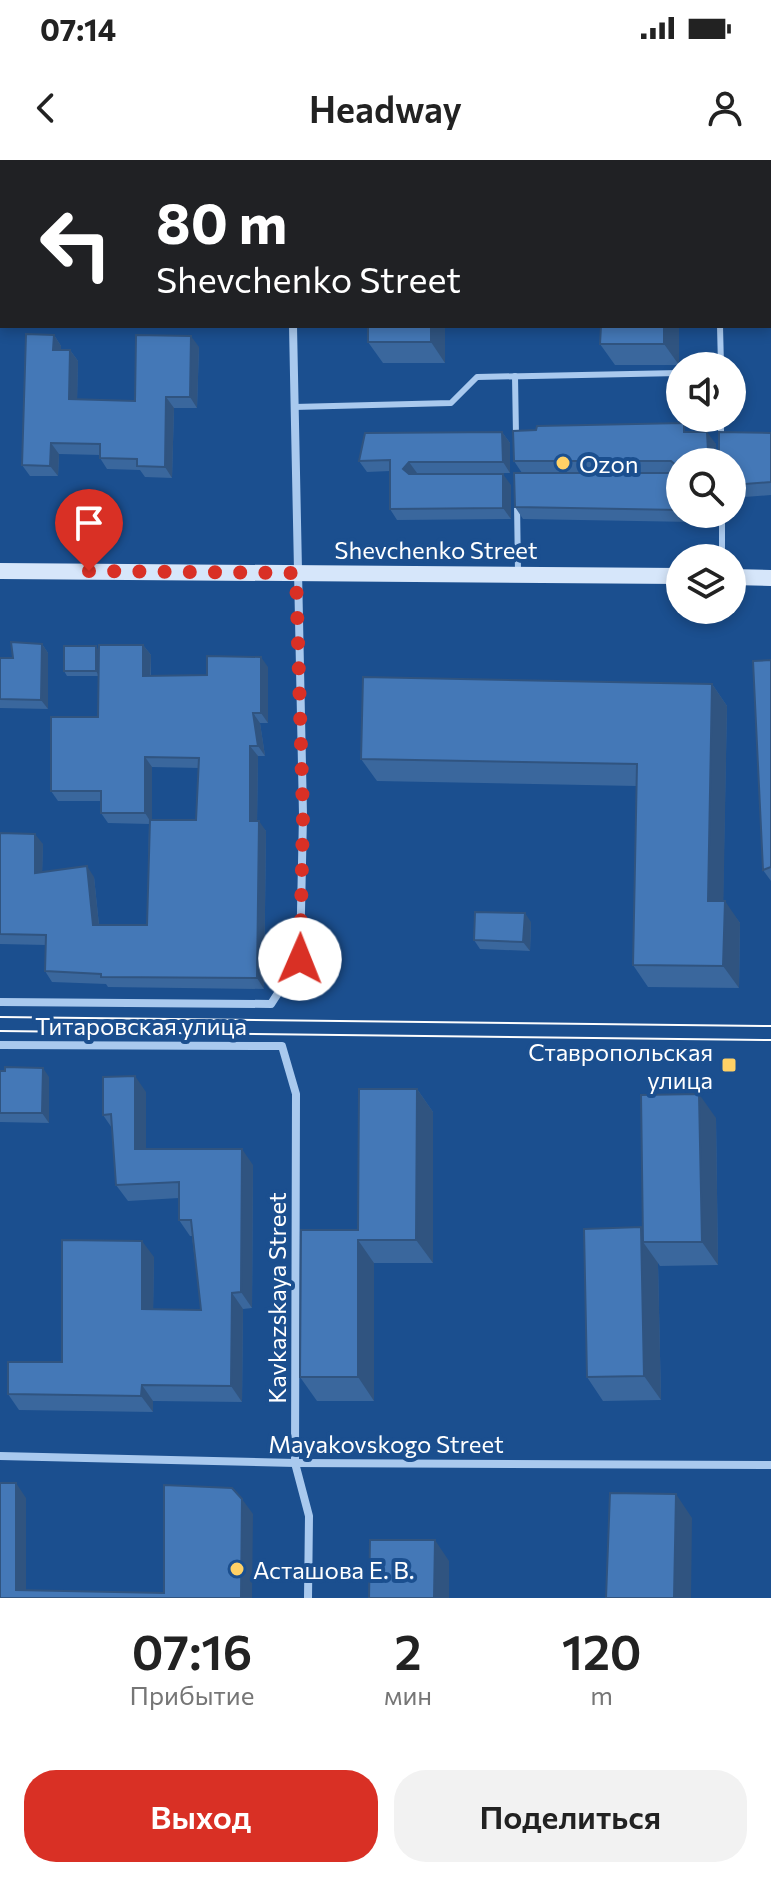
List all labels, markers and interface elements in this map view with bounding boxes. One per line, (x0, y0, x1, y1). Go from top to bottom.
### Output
text: 07:14 (40, 10, 116, 47)
icon: back (24, 86, 68, 130)
text: Headway (309, 86, 462, 130)
icon: person (703, 86, 747, 130)
text: 80 m (156, 187, 287, 256)
icon: left (24, 192, 128, 296)
text: Shevchenko Street (156, 256, 461, 300)
map controls (666, 352, 746, 624)
button: sound (666, 352, 746, 432)
button: search (666, 448, 746, 528)
place label: Ozon (579, 449, 639, 478)
marker: Ozon (554, 454, 572, 472)
pin (55, 489, 123, 571)
icon: arrive (67, 501, 111, 545)
street label: Shevchenko Street (334, 535, 538, 564)
button: layers (666, 544, 746, 624)
position arrow (258, 917, 342, 1001)
street label: Титаровская улица (35, 1011, 247, 1040)
place label: Ставропольская улица (528, 1037, 713, 1094)
marker: Ставропольская улица (720, 1056, 738, 1074)
street label: Kavkazskaya Street (262, 1192, 291, 1404)
street label: Mayakovskogo Street (268, 1429, 504, 1458)
place label: Асташова Е. В. (253, 1555, 414, 1584)
marker: Асташова Е. В. (228, 1560, 246, 1578)
text: 07:16 (132, 1621, 252, 1680)
text: 2 (395, 1621, 422, 1680)
text: 120 (562, 1621, 642, 1680)
text: Прибытие (129, 1679, 254, 1710)
text: мин (384, 1679, 432, 1710)
text: m (590, 1679, 613, 1710)
button: Выход (24, 1770, 378, 1862)
button: Поделиться (394, 1770, 747, 1862)

